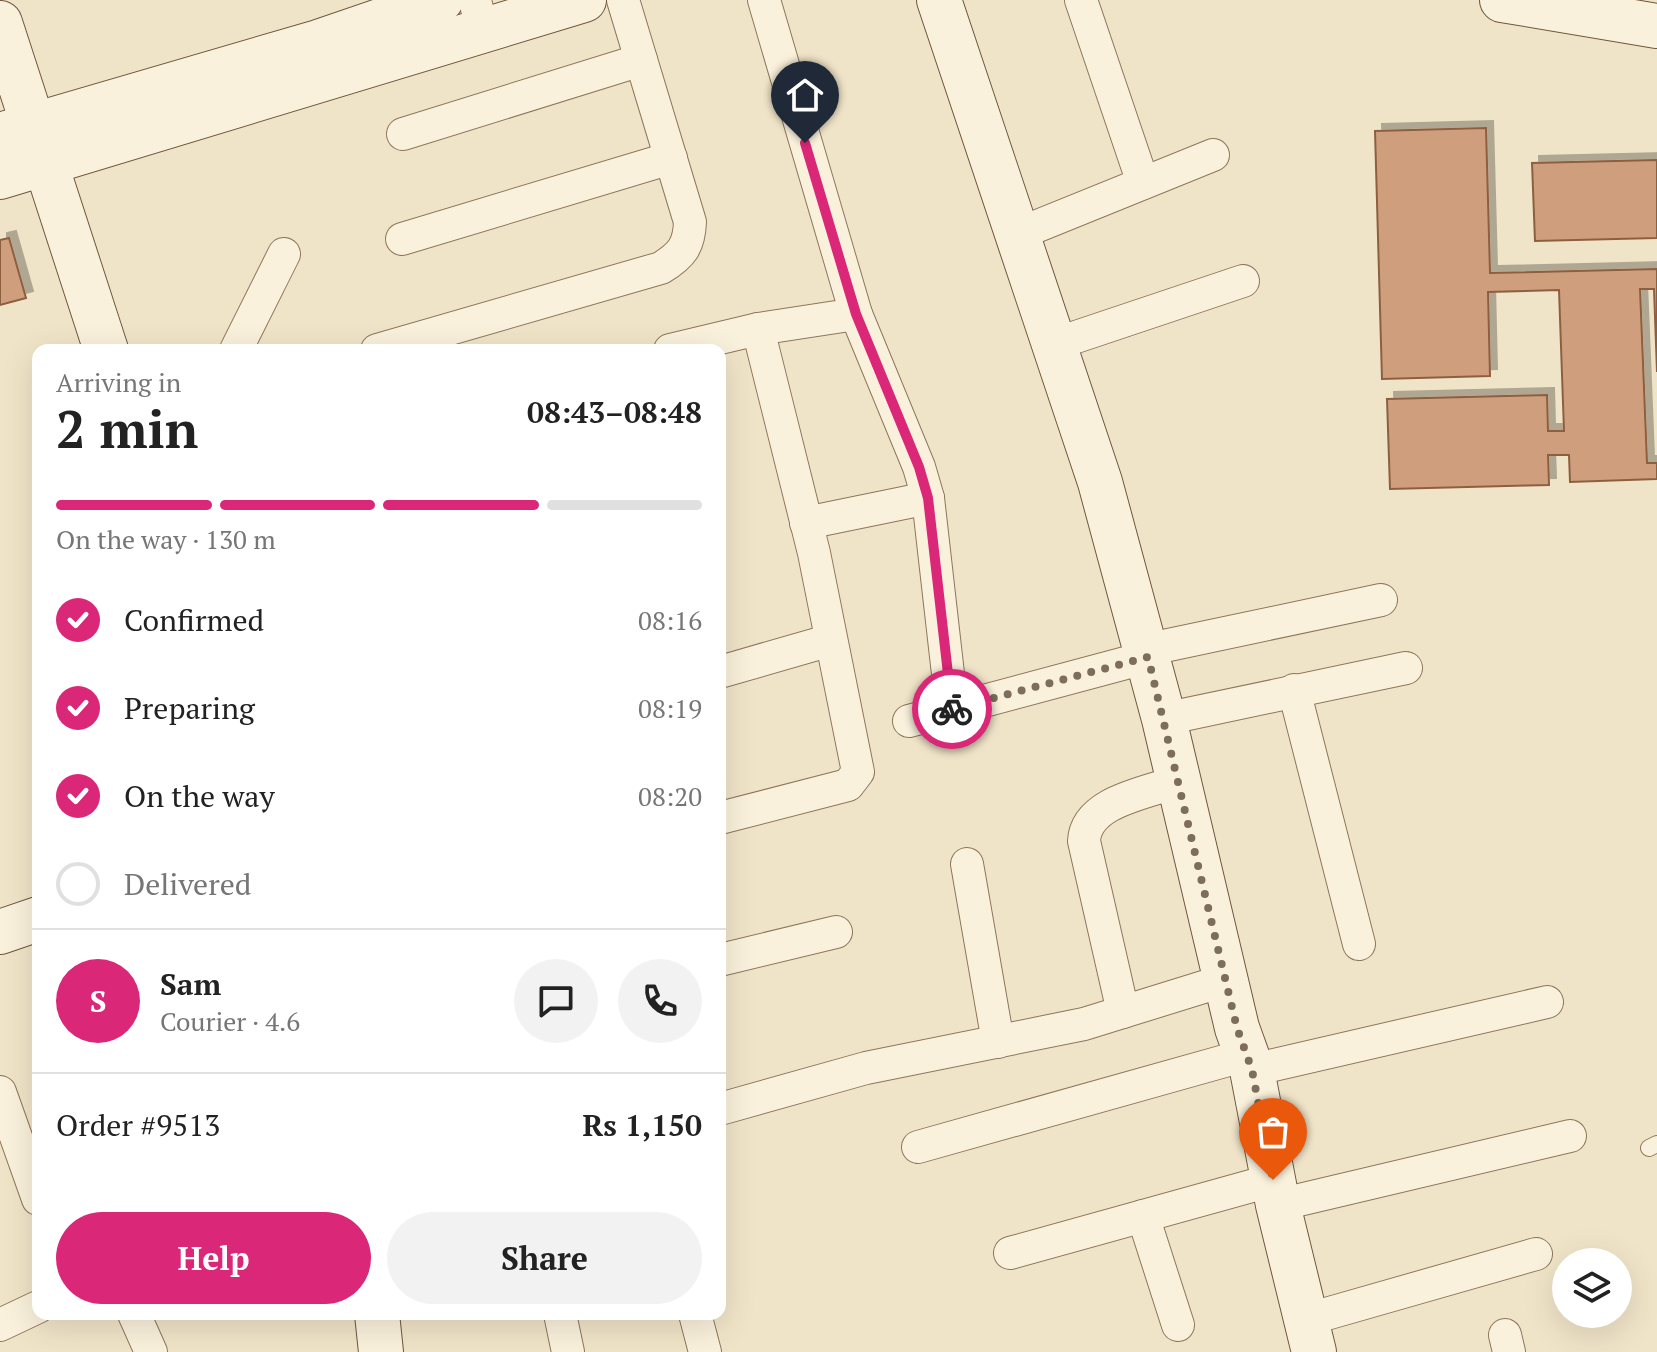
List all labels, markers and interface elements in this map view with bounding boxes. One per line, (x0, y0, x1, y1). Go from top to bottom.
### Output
pin (771, 61, 839, 143)
icon: home (783, 73, 827, 117)
text: Arriving in (56, 365, 181, 399)
text: 08:43–08:48 (527, 392, 702, 432)
text: 2 min (56, 394, 198, 463)
text: On the way · 130 m (56, 522, 276, 556)
icon: check (56, 598, 100, 642)
text: Confirmed (124, 600, 264, 640)
text: 08:16 (638, 603, 702, 637)
courier (912, 669, 992, 749)
icon: check (56, 686, 100, 730)
icon: bike (930, 687, 974, 731)
text: Preparing (124, 688, 255, 728)
text: 08:19 (638, 691, 702, 725)
icon: check (56, 774, 100, 818)
text: On the way (124, 776, 275, 816)
text: 08:20 (638, 779, 702, 813)
text: Delivered (124, 864, 251, 904)
button: chat (514, 959, 598, 1043)
button: phone (618, 959, 702, 1043)
text: Sam (160, 964, 221, 1004)
text: S (90, 981, 106, 1021)
text: Courier · 4.6 (160, 1004, 300, 1038)
pin (1239, 1098, 1307, 1180)
text: Order #9513 (56, 1105, 220, 1145)
text: Rs 1,150 (582, 1105, 702, 1145)
icon: bag (1251, 1110, 1295, 1154)
button: Help (56, 1212, 371, 1304)
button: Share (387, 1212, 702, 1304)
map controls (1552, 1248, 1632, 1328)
button: layers (1552, 1248, 1632, 1328)

